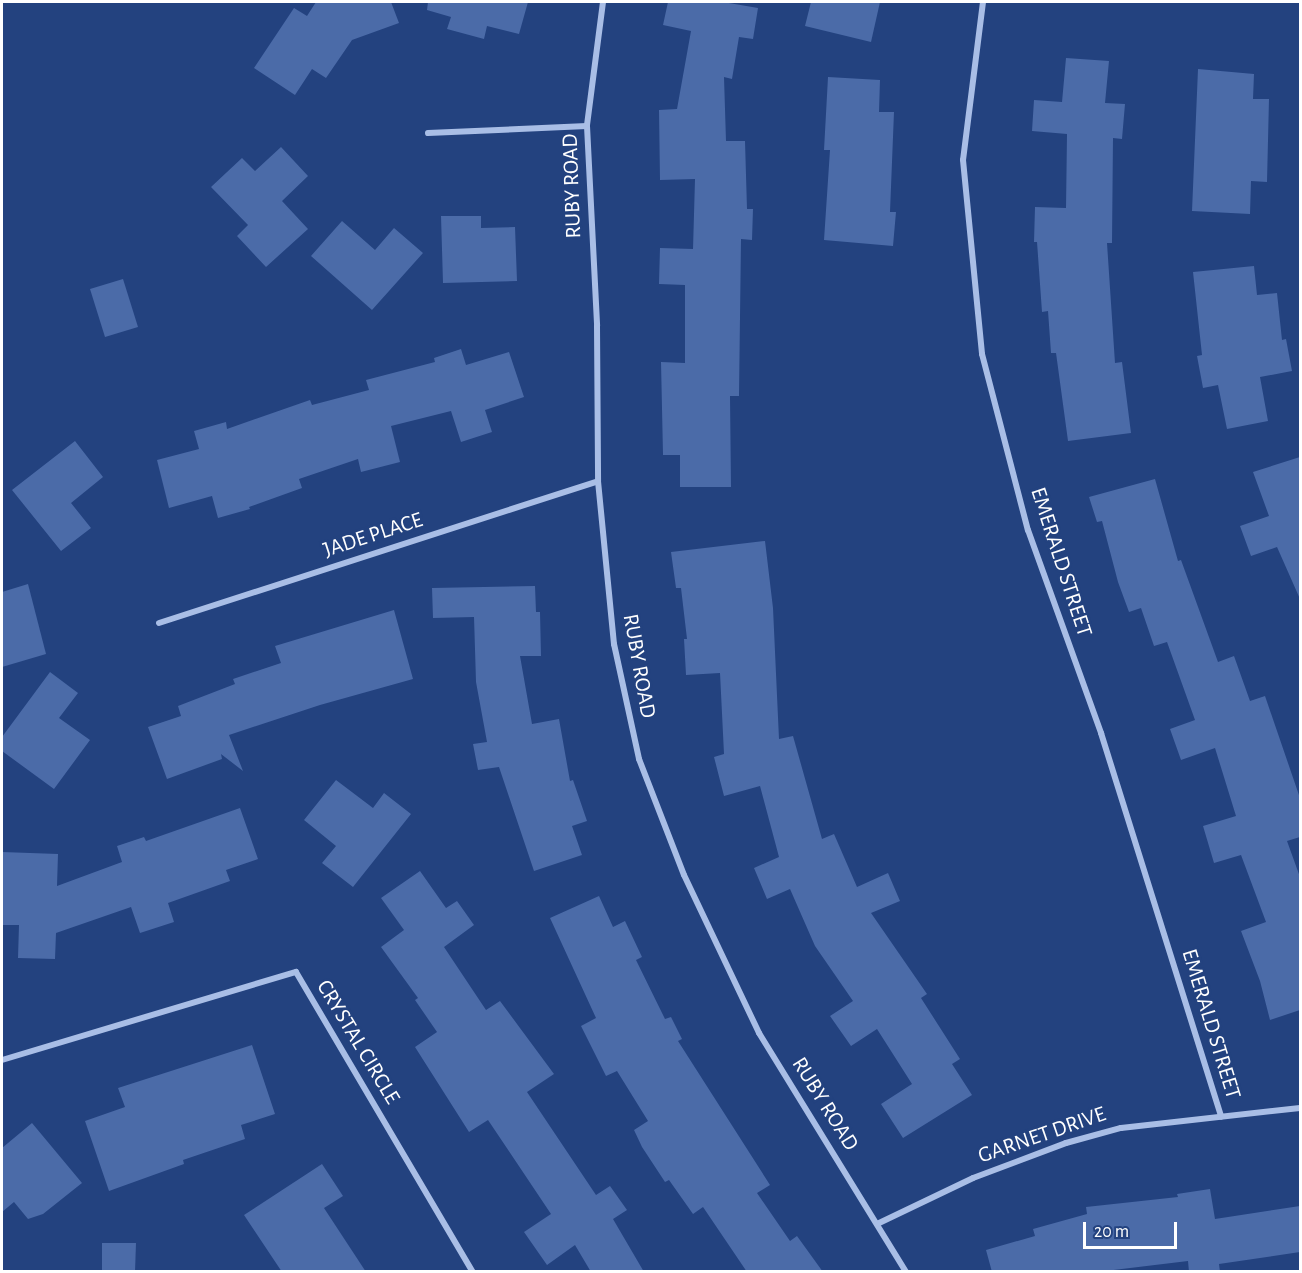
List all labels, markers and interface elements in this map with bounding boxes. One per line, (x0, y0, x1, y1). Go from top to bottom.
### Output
street label: RUBY ROAD (557, 133, 587, 239)
street label: EMERALD STREET (1024, 484, 1098, 640)
street label: JADE PLACE (320, 507, 426, 563)
street label: RUBY ROAD (617, 612, 661, 720)
street label: EMERALD STREET (1176, 946, 1246, 1102)
street label: CRYSTAL CIRCLE (311, 975, 405, 1109)
street label: RUBY ROAD (786, 1052, 864, 1156)
street label: GARNET DRIVE (975, 1101, 1109, 1169)
scale bar (1086, 1210, 1180, 1248)
text: 20 m (1094, 1223, 1129, 1241)

